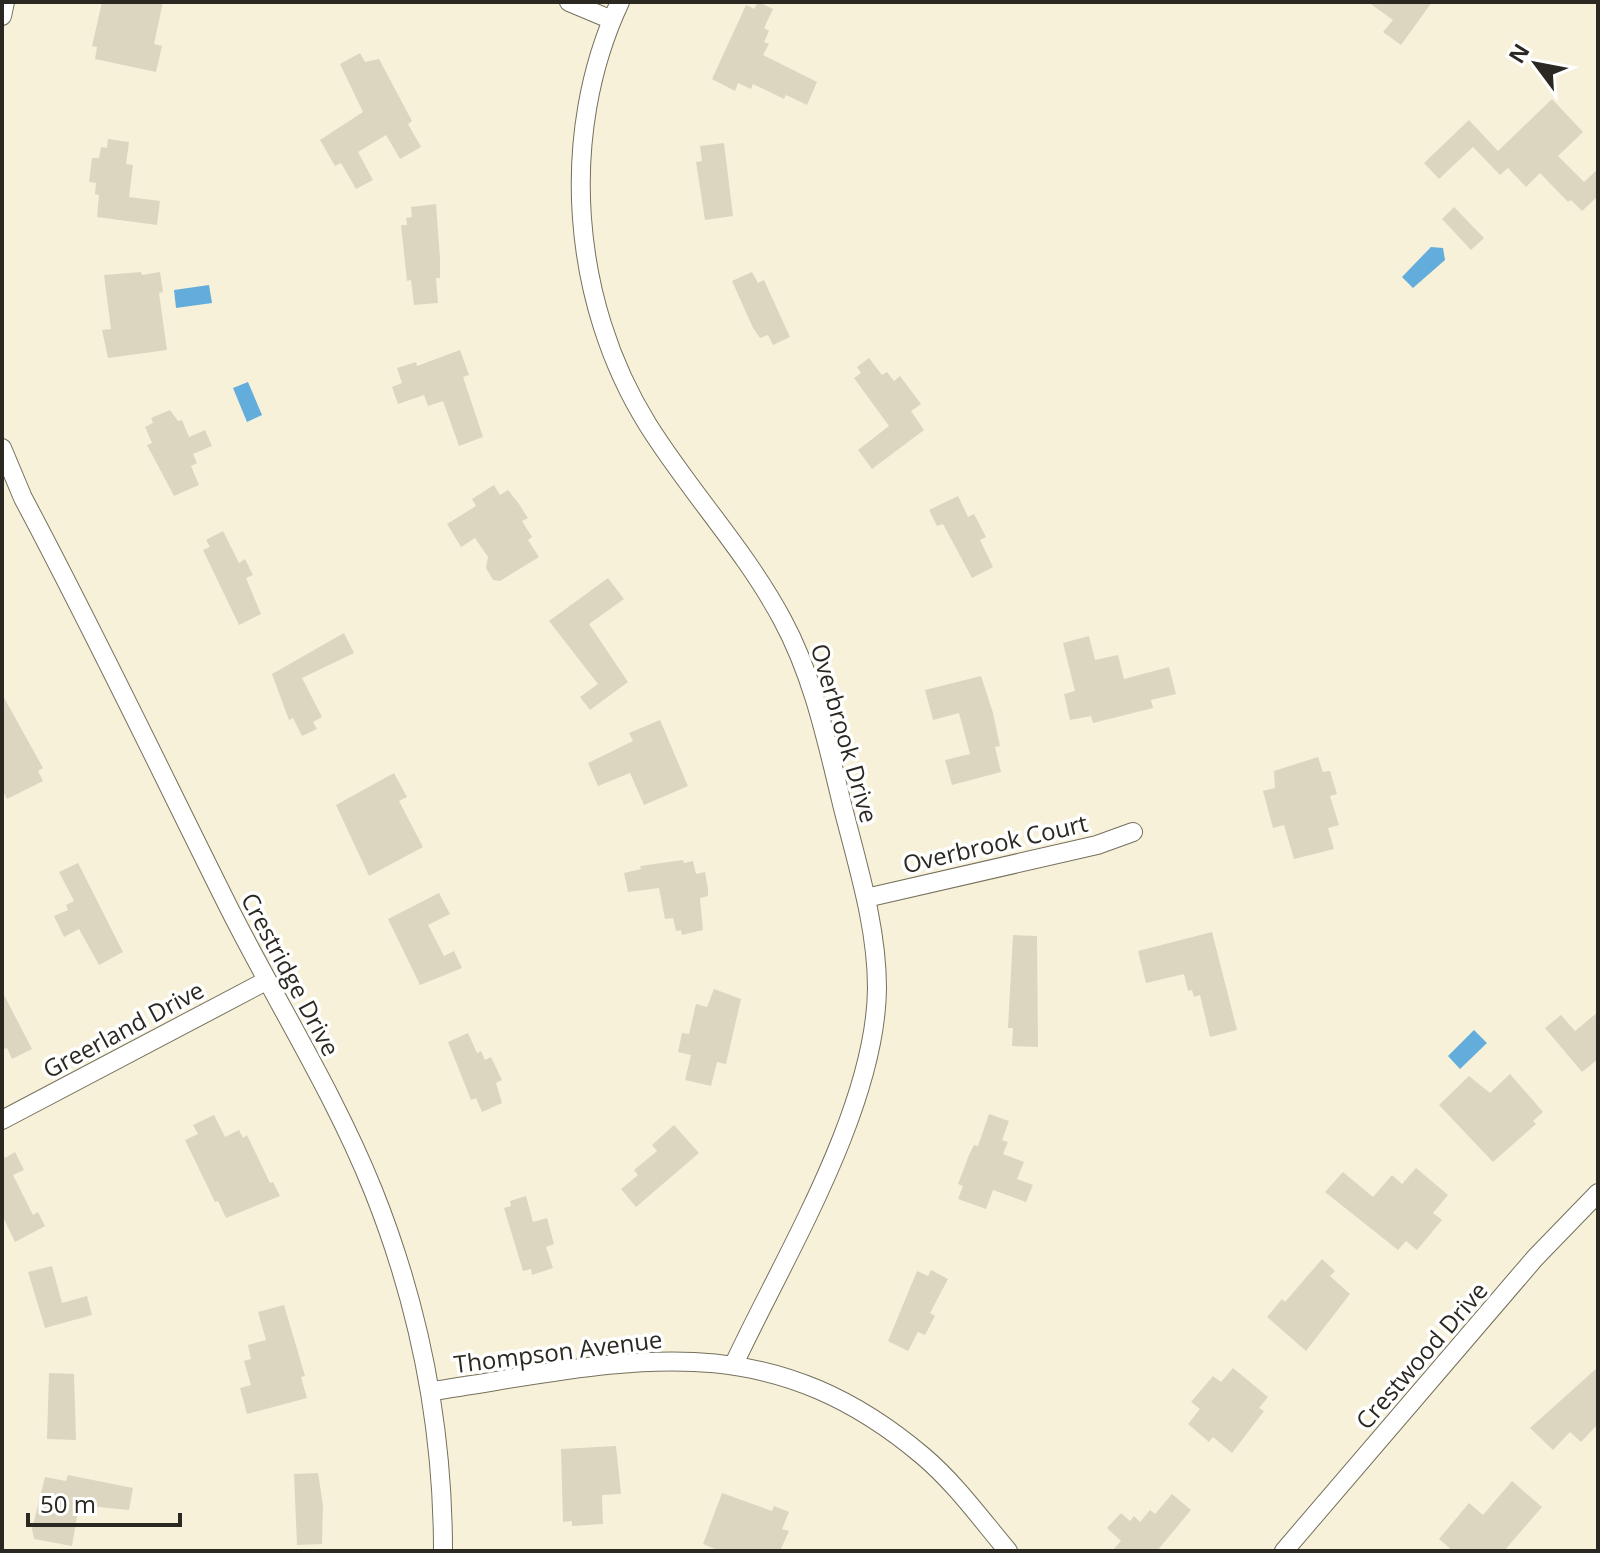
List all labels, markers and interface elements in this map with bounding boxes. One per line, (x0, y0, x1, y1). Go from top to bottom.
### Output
north arrow (1496, 24, 1576, 104)
text: N (1501, 37, 1536, 68)
street label: Overbrook Drive (804, 640, 886, 826)
street label: Overbrook Court (899, 806, 1091, 880)
street label: Crestridge Drive (234, 887, 348, 1061)
street label: Greerland Drive (37, 973, 209, 1085)
street label: Crestwood Drive (1348, 1274, 1494, 1436)
street label: Thompson Avenue (452, 1322, 664, 1380)
scale bar (28, 1477, 180, 1527)
text: 50 m (40, 1487, 96, 1520)

